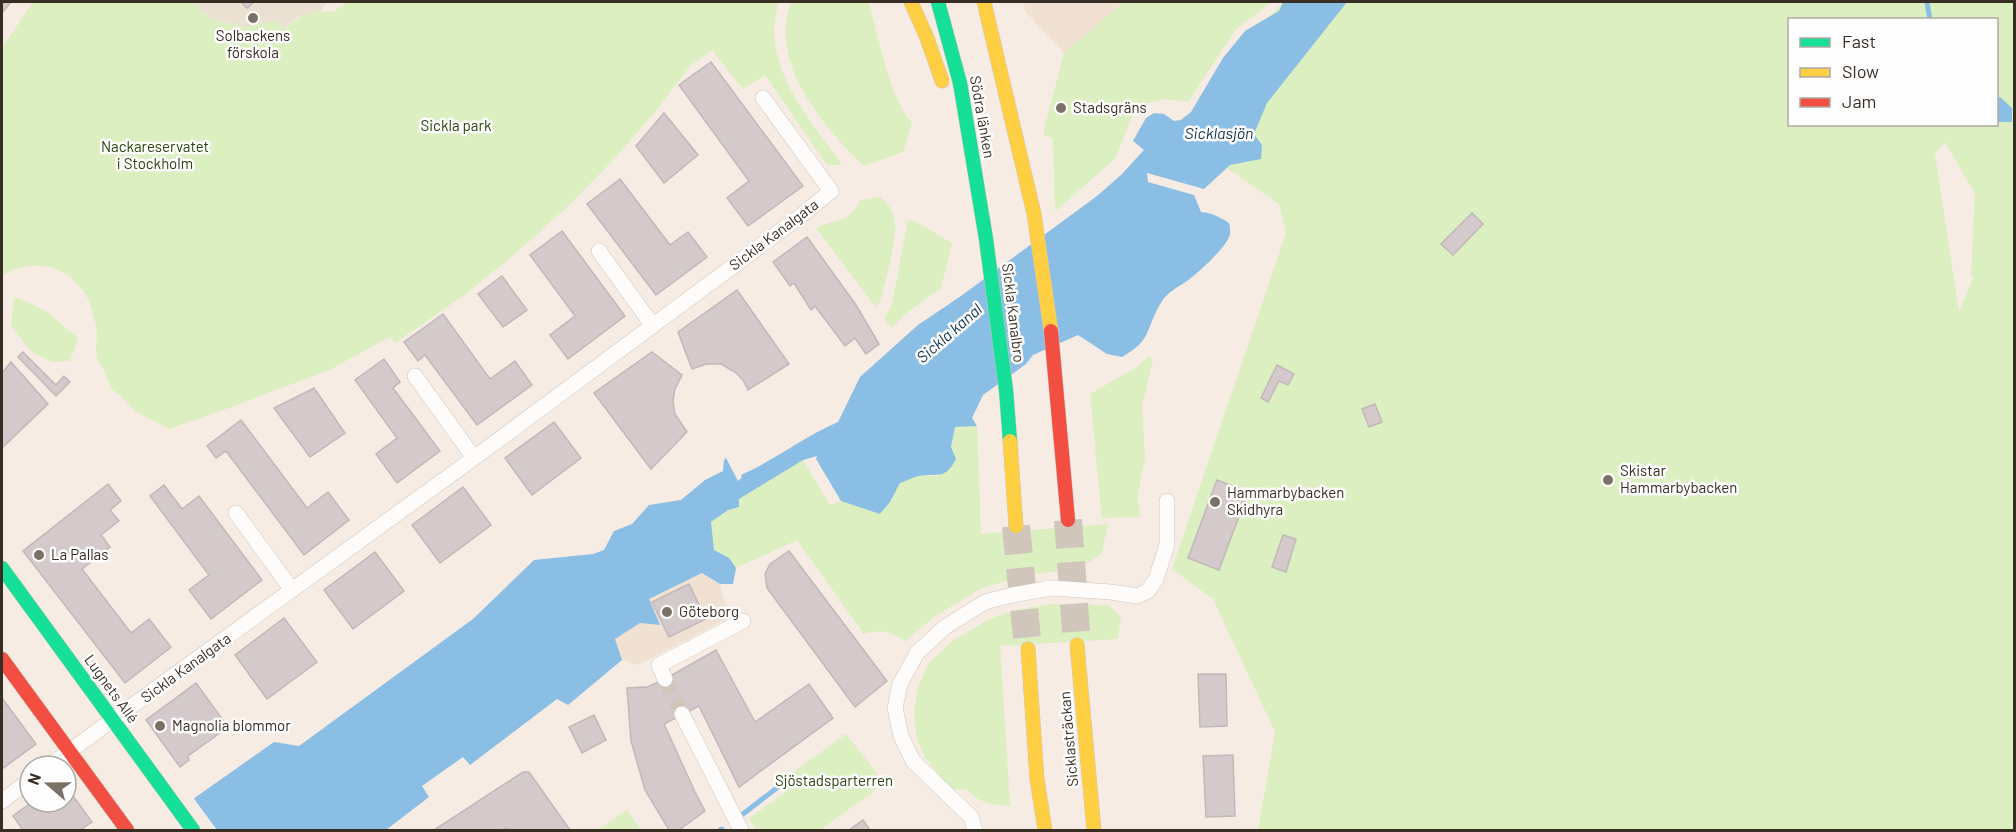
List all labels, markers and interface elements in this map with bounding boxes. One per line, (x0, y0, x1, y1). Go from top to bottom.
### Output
marker: Solbackens förskola (246, 11, 260, 25)
legend (1788, 18, 1998, 126)
place label: Solbackens förskola (216, 26, 290, 61)
text: Fast (1842, 30, 1876, 52)
text: Slow (1842, 60, 1879, 82)
street label: Södra länken (967, 74, 999, 160)
text: Jam (1842, 90, 1876, 112)
place label: Stadsgräns (1073, 98, 1147, 116)
marker: Stadsgräns (1054, 101, 1068, 115)
park label: Sickla park (421, 116, 492, 134)
water label: Sicklasjön (1185, 123, 1253, 142)
park label: Nackareservatet i Stockholm (101, 137, 209, 172)
street label: Sickla Kanalgata (725, 195, 821, 274)
street label: Sickla Kanalbro (999, 262, 1029, 364)
water label: Sickla kanal (912, 299, 986, 366)
place label: Skistar Hammarbybacken (1620, 461, 1737, 496)
marker: Skistar Hammarbybacken (1601, 473, 1615, 487)
place label: Hammarbybacken Skidhyra (1227, 483, 1344, 518)
marker: Hammarbybacken Skidhyra (1208, 495, 1222, 509)
place label: La Pallas (51, 545, 108, 563)
marker: La Pallas (32, 548, 46, 562)
place label: Göteborg (679, 602, 739, 620)
marker: Göteborg (660, 605, 674, 619)
street label: Sickla Kanalgata (137, 629, 234, 706)
street label: Lugnets Allé (81, 651, 143, 726)
street label: Sicklasträckan (1055, 691, 1081, 787)
place label: Magnolia blommor (172, 716, 291, 734)
marker: Magnolia blommor (153, 719, 167, 733)
north arrow (18, 754, 78, 814)
text: N (23, 770, 44, 787)
park label: Sjöstadsparterren (775, 771, 893, 789)

